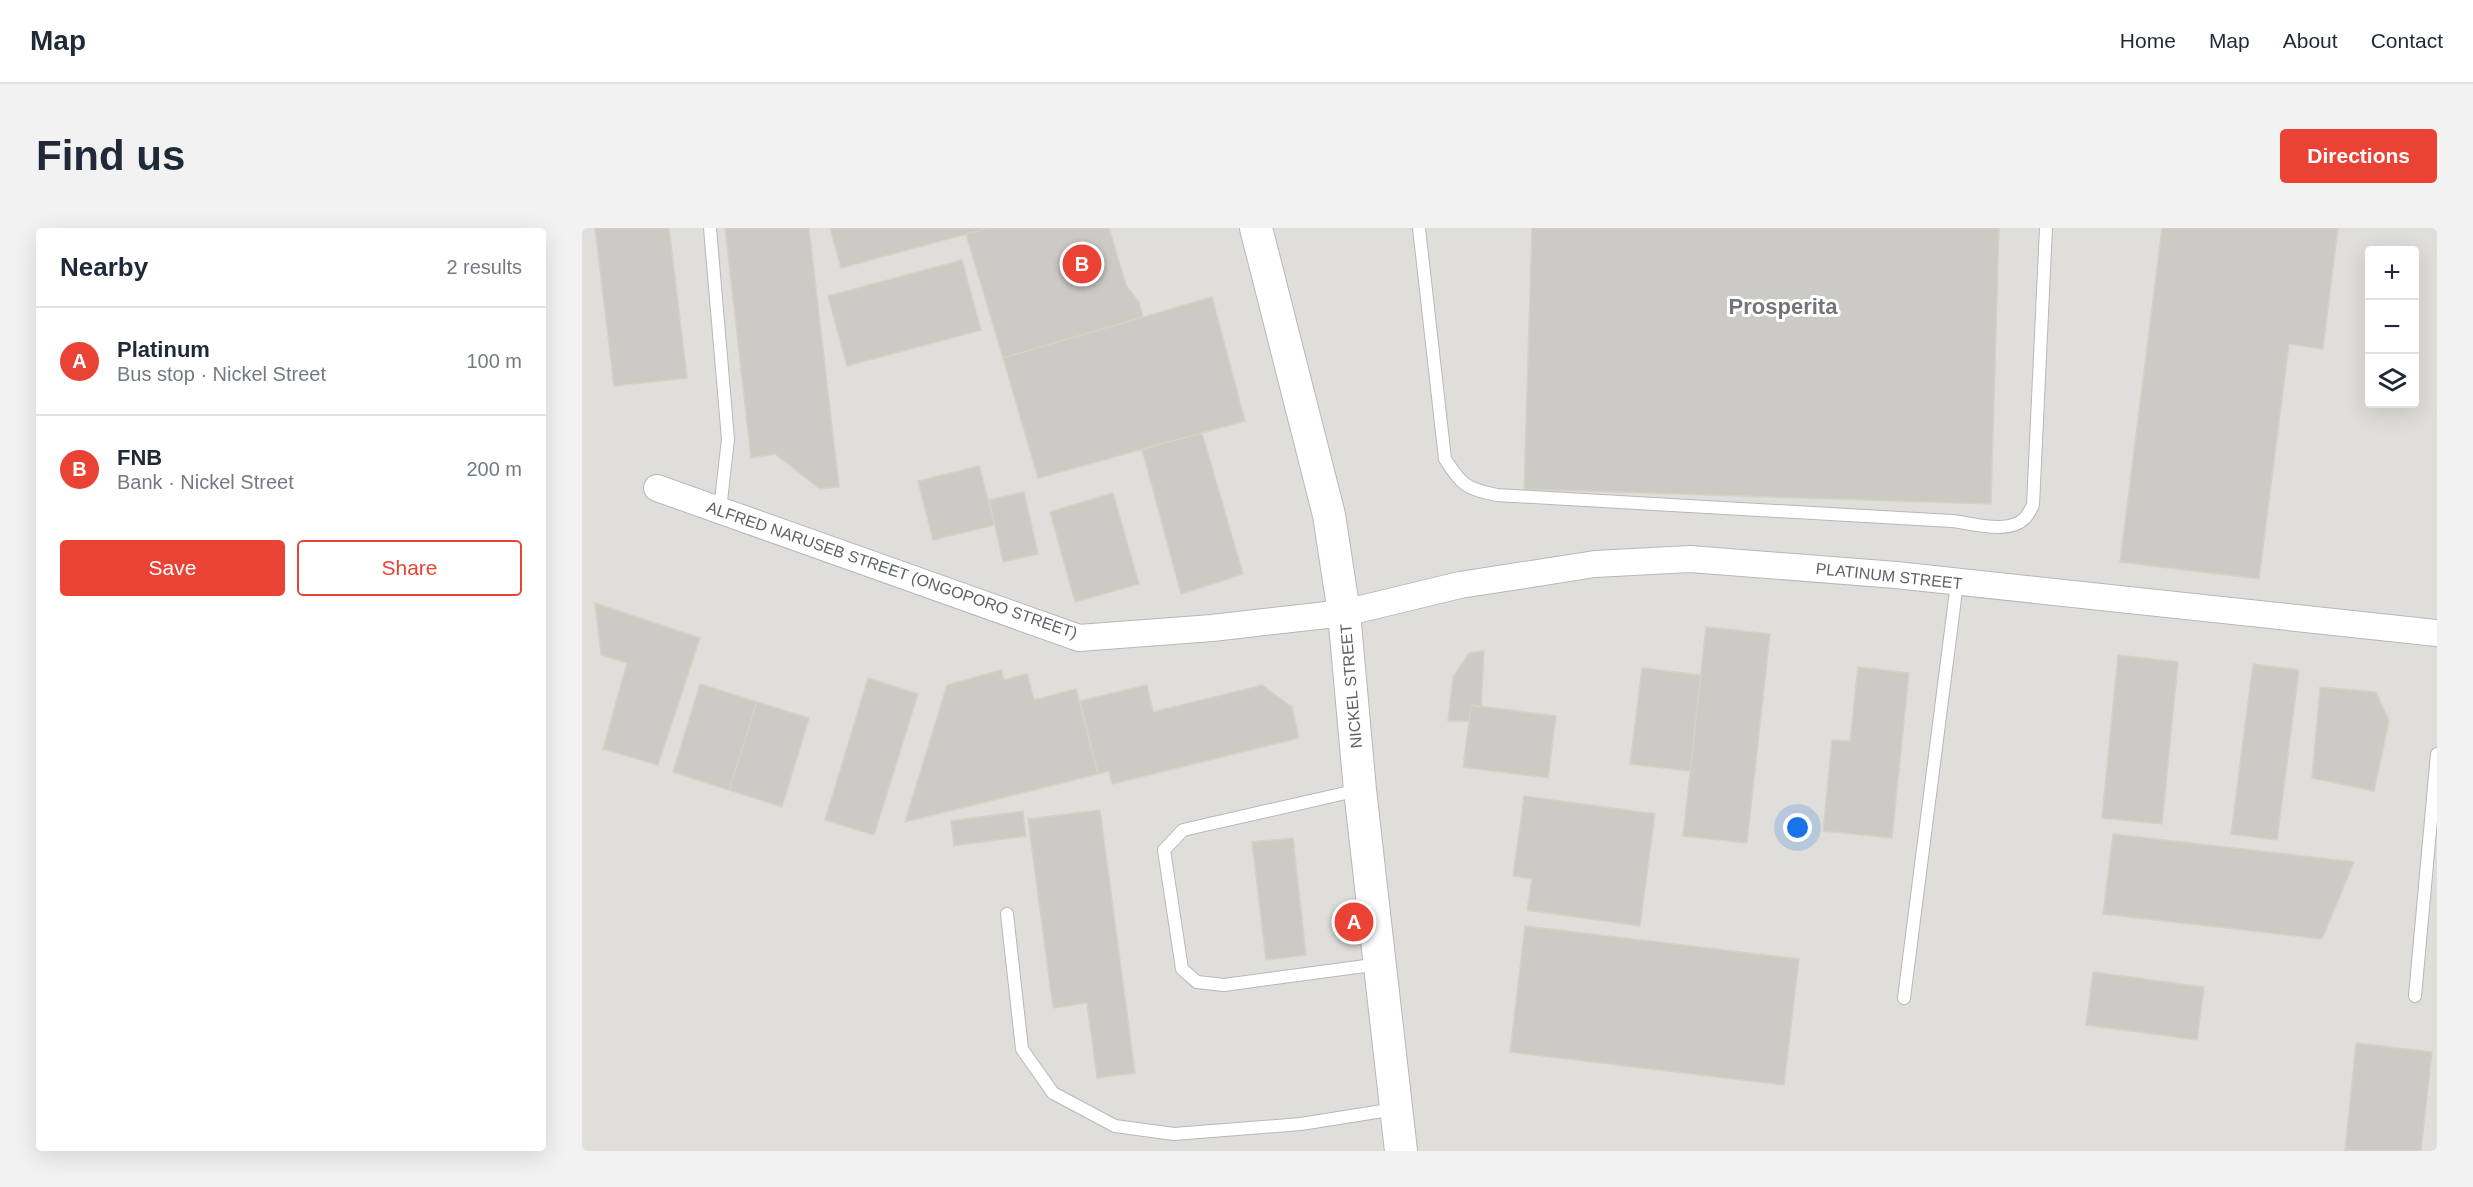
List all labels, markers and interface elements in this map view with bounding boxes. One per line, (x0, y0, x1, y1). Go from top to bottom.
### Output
text: Map (30, 25, 86, 56)
text: Home (2120, 29, 2176, 52)
text: Map (2209, 29, 2250, 52)
text: About (2283, 29, 2338, 52)
text: Contact (2371, 29, 2443, 52)
button: Directions (2280, 129, 2437, 183)
text: Find us (36, 132, 185, 179)
pin: B (1062, 242, 1102, 286)
map controls (2365, 246, 2419, 408)
button: + (2365, 246, 2419, 300)
text: Nearby (60, 252, 148, 282)
text: 2 results (446, 256, 522, 278)
district label: Prosperita (1729, 294, 1838, 319)
button: − (2365, 300, 2419, 354)
text: Platinum (117, 337, 210, 362)
text: A (72, 350, 87, 372)
text: 100 m (466, 350, 522, 372)
button: layers (2365, 354, 2419, 408)
text: Bus stop · Nickel Street (117, 363, 326, 385)
text: FNB (117, 445, 162, 470)
text: B (72, 458, 87, 480)
text: 200 m (466, 458, 522, 480)
text: Bank · Nickel Street (117, 471, 294, 493)
street label: ALFRED NARUSEB STREET (ONGOPORO STREET) (704, 498, 1080, 642)
button: Save (60, 540, 285, 596)
button: Share (297, 540, 522, 596)
street label: PLATINUM STREET (1815, 560, 1963, 592)
street label: NICKEL STREET (1337, 623, 1365, 749)
your location (1783, 813, 1812, 842)
pin: A (1334, 900, 1374, 944)

